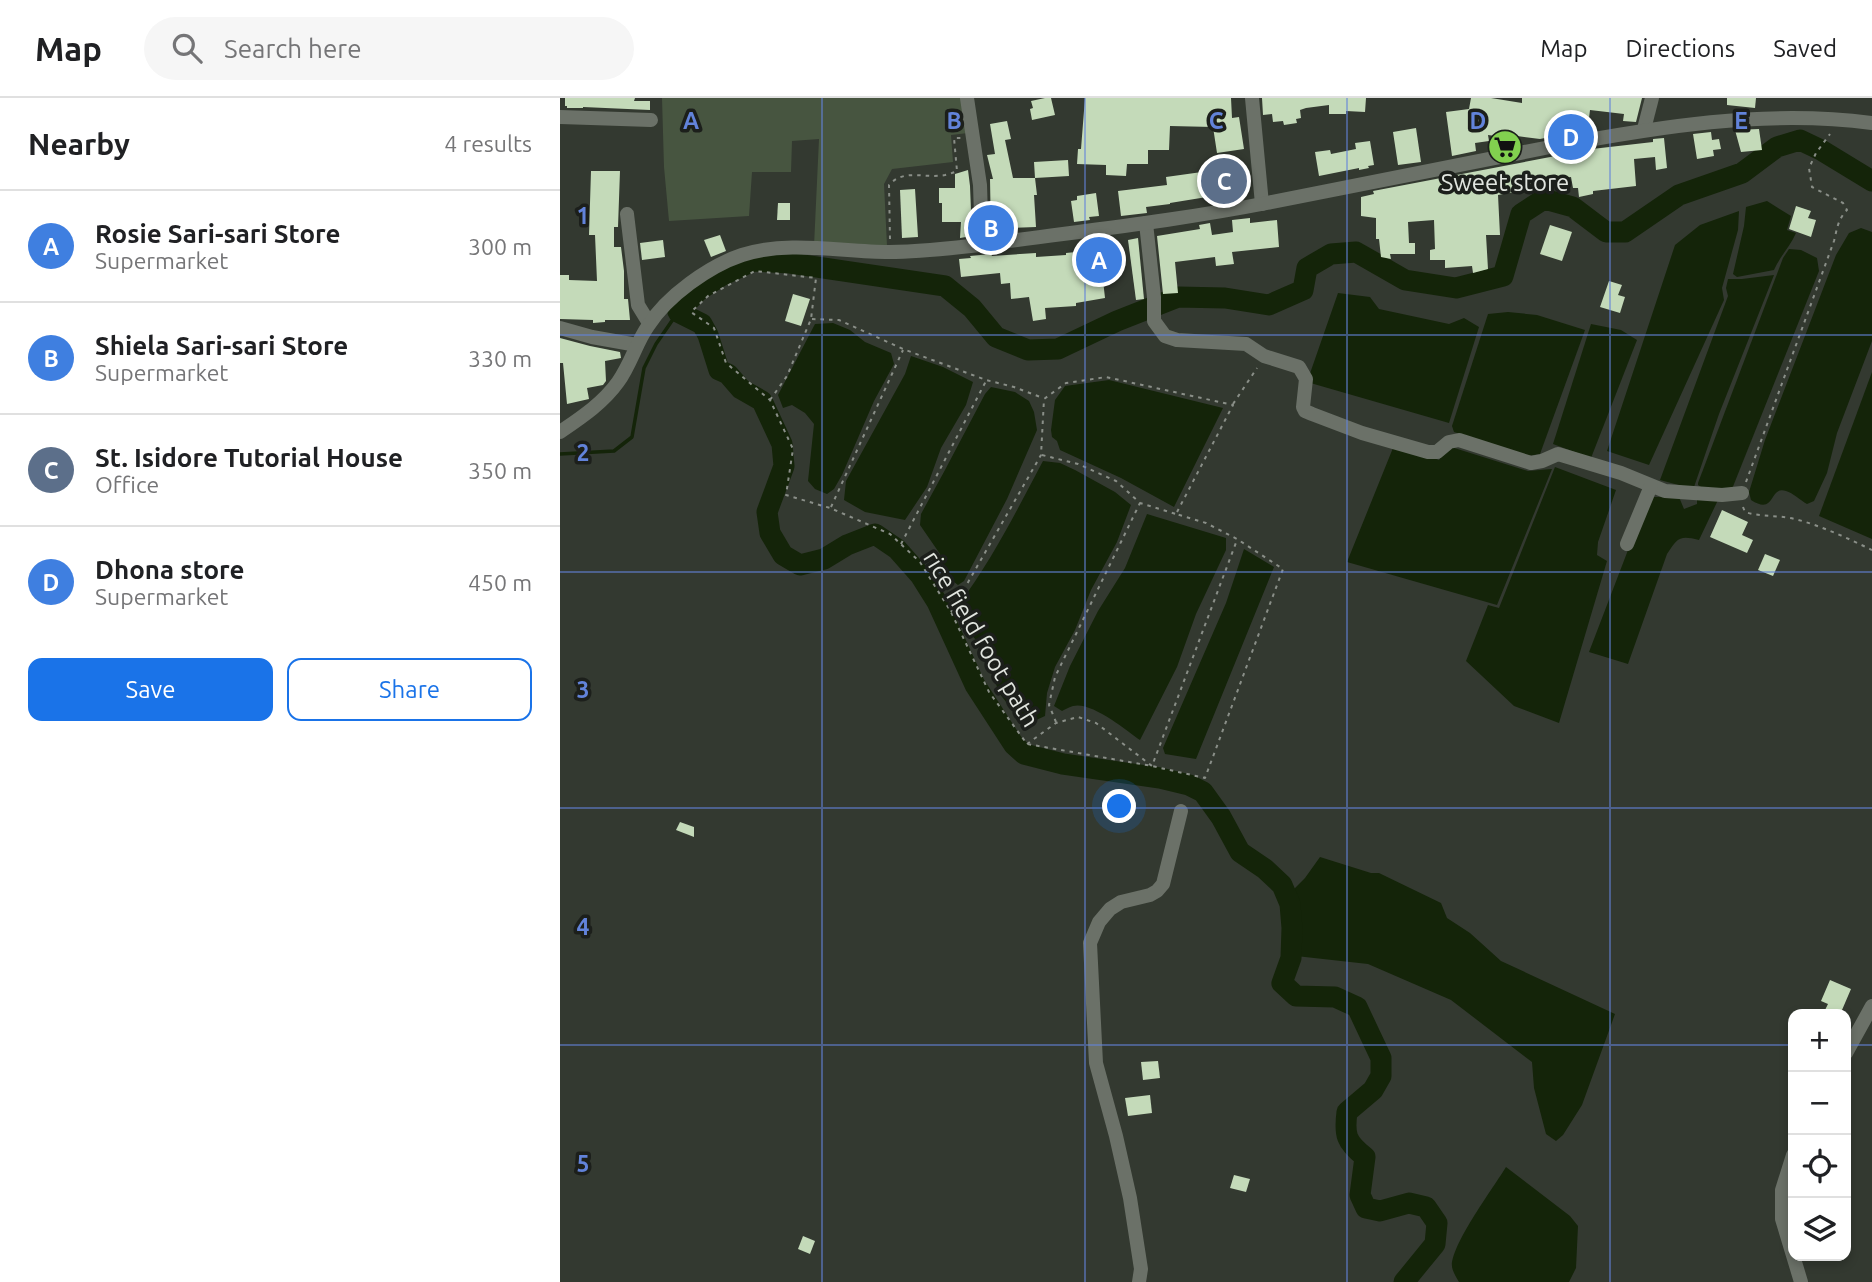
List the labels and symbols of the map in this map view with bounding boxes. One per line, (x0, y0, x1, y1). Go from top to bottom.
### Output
text: A (683, 108, 699, 133)
text: B (946, 108, 962, 133)
text: C (1209, 108, 1224, 133)
text: D (1470, 108, 1486, 133)
text: E (1734, 108, 1748, 133)
pin: D (1548, 111, 1594, 163)
supermarket icon: Sweet store (1486, 128, 1524, 166)
pin: C (1201, 155, 1247, 207)
place label: Sweet store (1441, 169, 1569, 196)
pin: B (968, 202, 1014, 254)
text: 1 (577, 203, 589, 228)
pin: A (1076, 234, 1122, 286)
text: 2 (577, 440, 589, 465)
street label: rice field foot path (918, 546, 1045, 732)
text: 3 (577, 677, 589, 702)
your location (1102, 789, 1136, 823)
text: 4 (577, 914, 590, 939)
text: 5 (577, 1151, 589, 1176)

